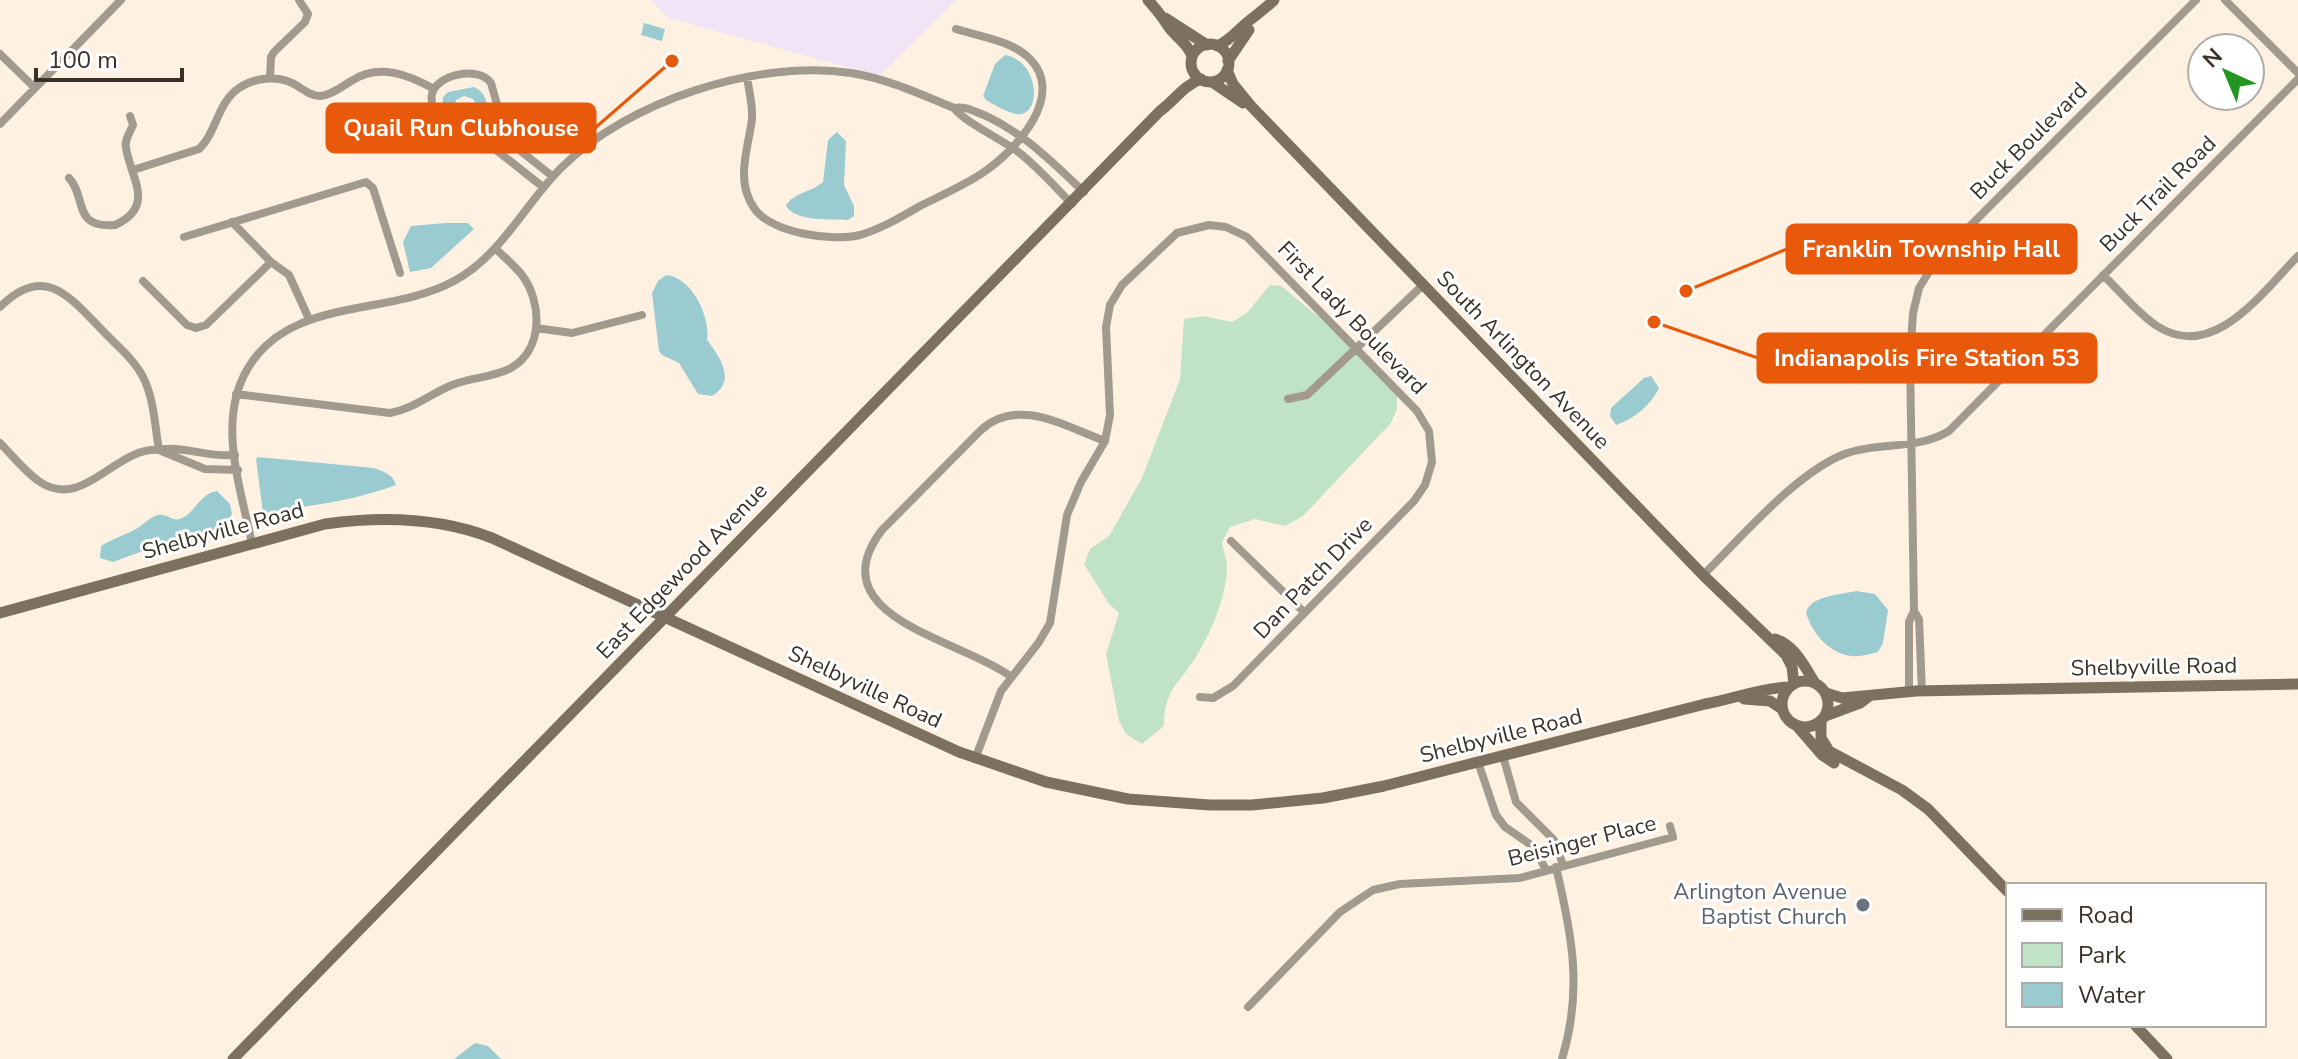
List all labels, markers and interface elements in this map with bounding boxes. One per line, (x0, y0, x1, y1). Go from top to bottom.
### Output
scale bar (36, 32, 182, 82)
north arrow (2186, 32, 2266, 112)
text: N (2196, 42, 2229, 75)
text: 100 m (48, 44, 118, 76)
street label: Buck Boulevard (1964, 76, 2094, 206)
callout: Quail Run Clubhouse (327, 104, 595, 152)
text: Quail Run Clubhouse (343, 112, 579, 144)
street label: Buck Trail Road (2093, 129, 2223, 259)
callout: Franklin Township Hall (1787, 225, 2076, 273)
text: Franklin Township Hall (1802, 233, 2060, 265)
street label: First Lady Boulevard (1271, 235, 1433, 401)
street label: South Arlington Avenue (1430, 264, 1616, 456)
callout: Indianapolis Fire Station 53 (1758, 334, 2096, 382)
text: Indianapolis Fire Station 53 (1774, 342, 2080, 374)
street label: East Edgewood Avenue (590, 476, 774, 666)
street label: Shelbyville Road (139, 495, 307, 567)
street label: Dan Patch Drive (1247, 510, 1379, 646)
street label: Shelbyville Road (783, 638, 947, 736)
street label: Shelbyville Road (2070, 651, 2238, 683)
street label: Shelbyville Road (1417, 701, 1585, 771)
street label: Beisinger Place (1505, 808, 1659, 874)
place label: Arlington Avenue Baptist Church (1673, 877, 1847, 932)
legend (2006, 883, 2266, 1027)
marker: Arlington Avenue Baptist Church (1854, 896, 1872, 914)
text: Road (2078, 899, 2134, 931)
text: Park (2078, 939, 2127, 971)
text: Water (2078, 979, 2146, 1011)

